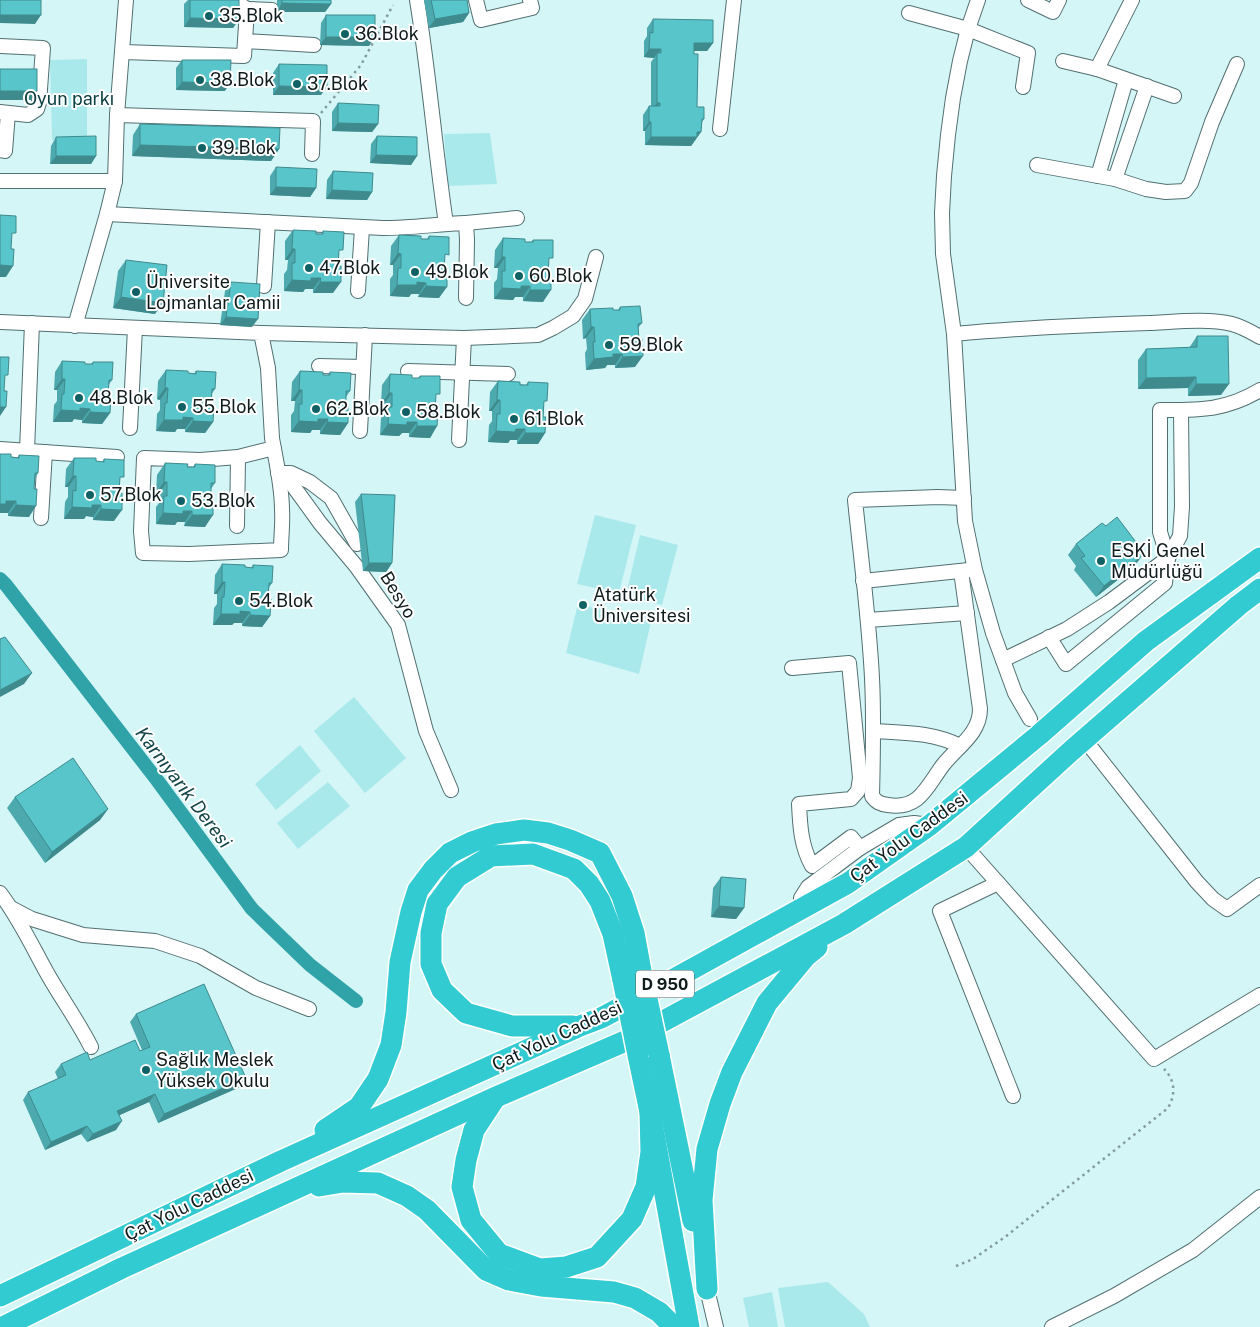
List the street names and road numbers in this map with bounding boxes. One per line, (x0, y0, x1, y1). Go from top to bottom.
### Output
street label: Besyo (376, 568, 421, 622)
street label: Çat Yolu Caddesi (846, 787, 972, 886)
road number: D 950 (636, 971, 694, 998)
street label: Çat Yolu Caddesi (489, 996, 625, 1075)
street label: Çat Yolu Caddesi (121, 1164, 257, 1245)

